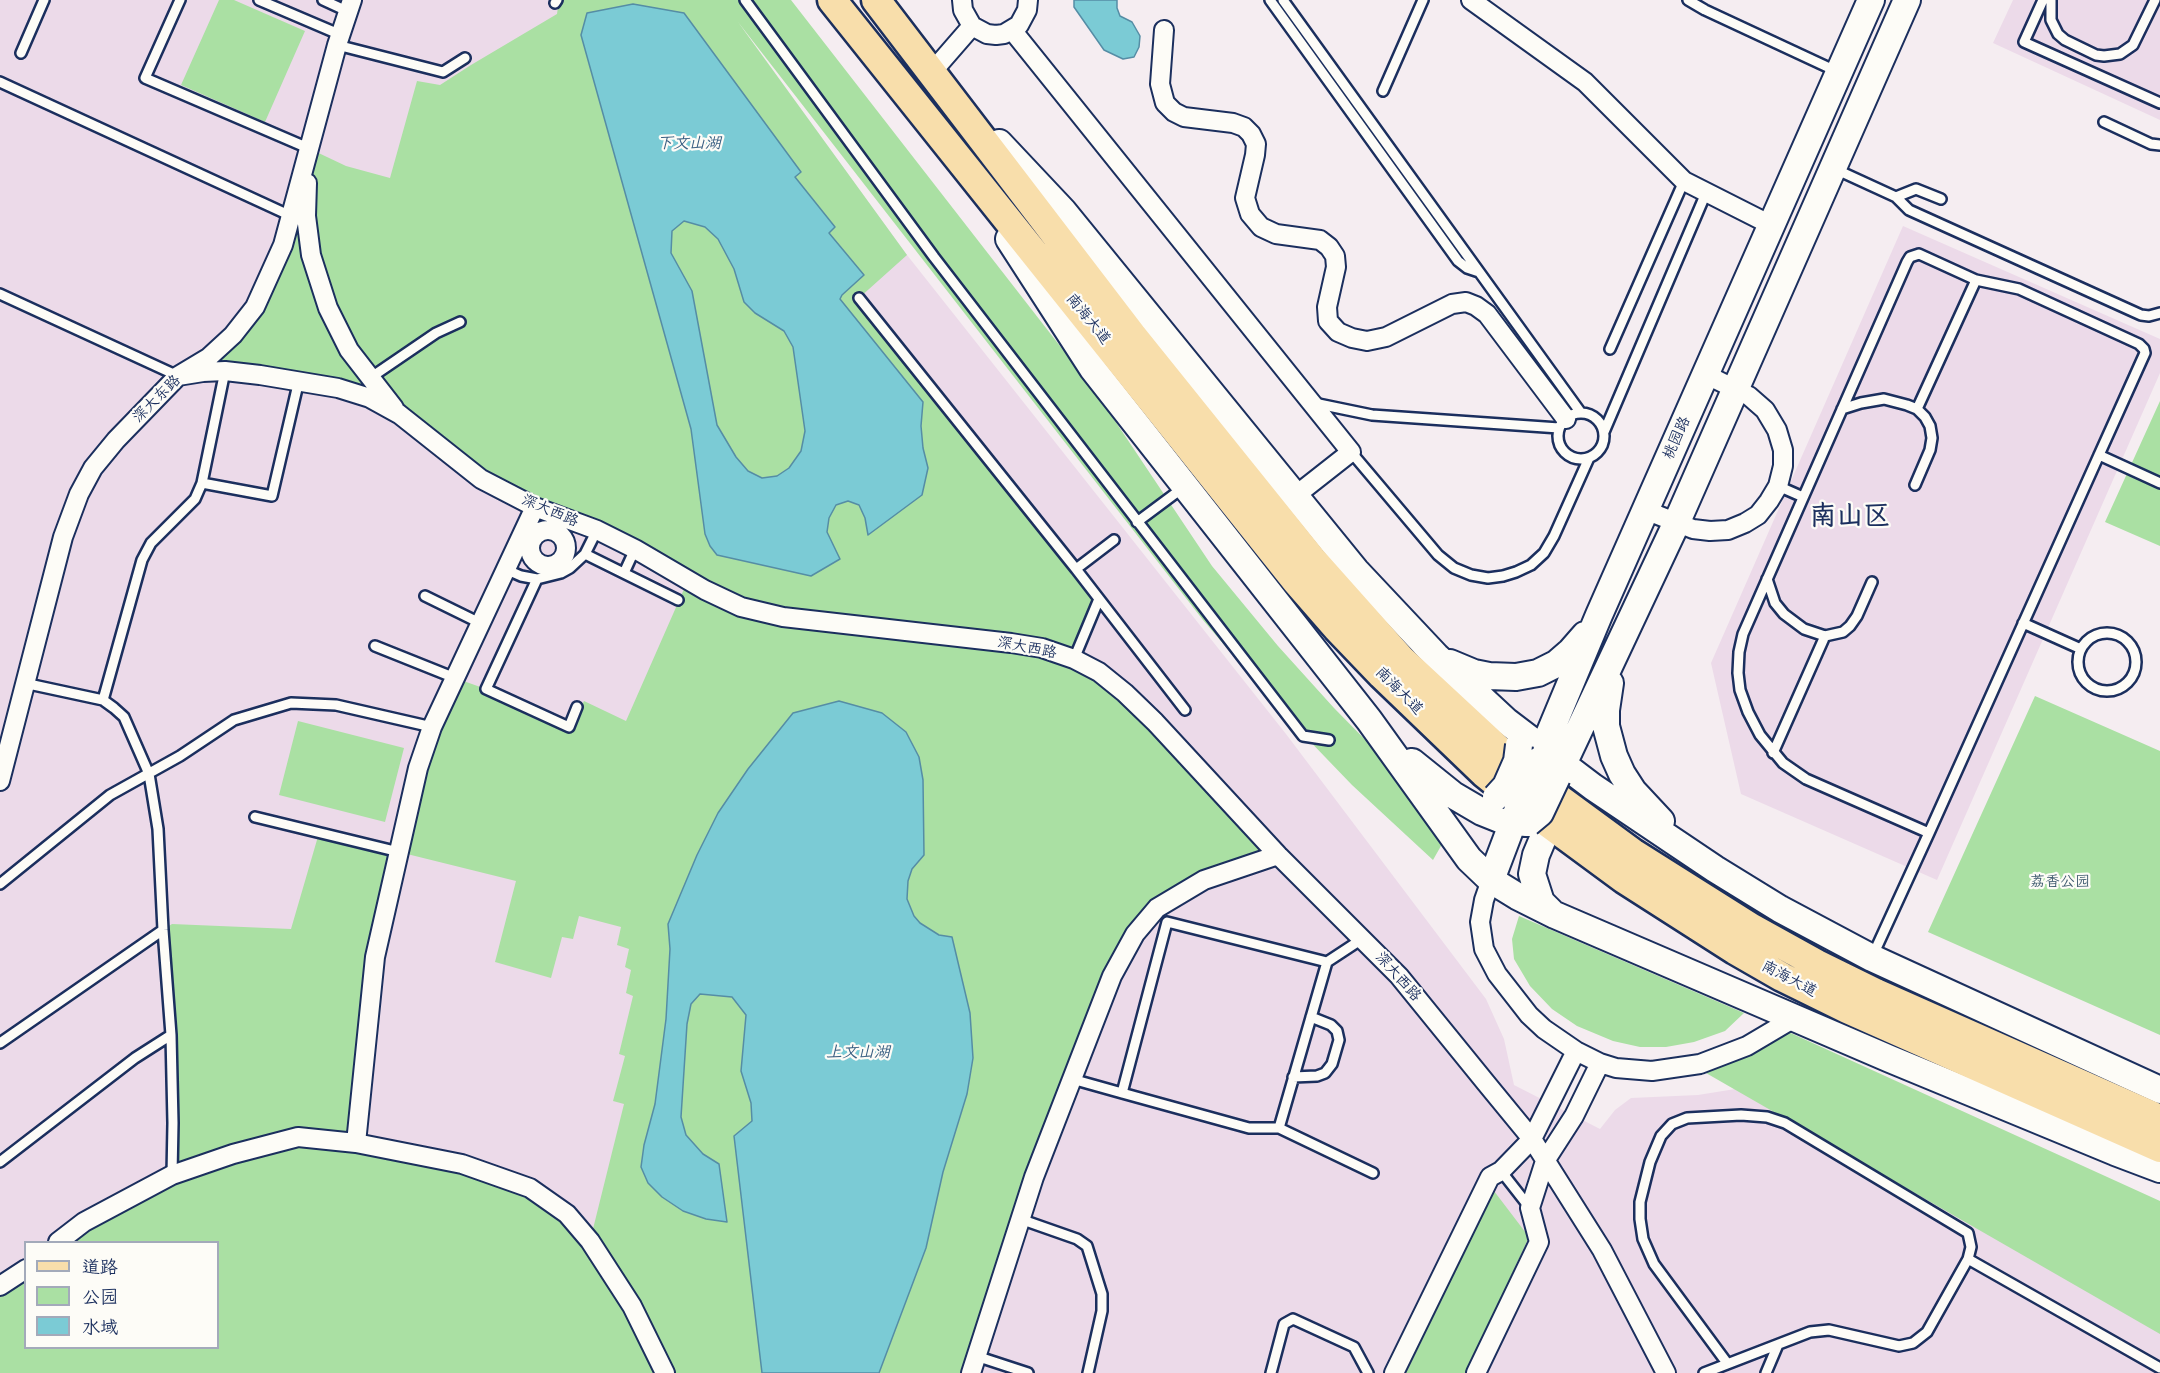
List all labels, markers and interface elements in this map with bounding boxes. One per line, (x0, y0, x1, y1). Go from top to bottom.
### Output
water label: 下文山湖 (657, 134, 721, 154)
street label: 南海大道 (1062, 290, 1114, 348)
street label: 深大东路 (129, 371, 185, 427)
street label: 桃园路 (1660, 414, 1694, 462)
street label: 深大西路 (519, 491, 581, 531)
district label: 南山区 (1810, 501, 1890, 533)
street label: 深大西路 (996, 633, 1058, 663)
street label: 南海大道 (1371, 663, 1427, 719)
park label: 荔香公园 (2030, 873, 2090, 891)
street label: 深大西路 (1371, 949, 1425, 1005)
street label: 南海大道 (1758, 957, 1820, 1001)
water label: 上文山湖 (826, 1043, 890, 1063)
legend (24, 1241, 219, 1349)
text: 道路 (82, 1255, 118, 1279)
text: 公园 (82, 1285, 118, 1309)
text: 水域 (82, 1315, 118, 1339)

